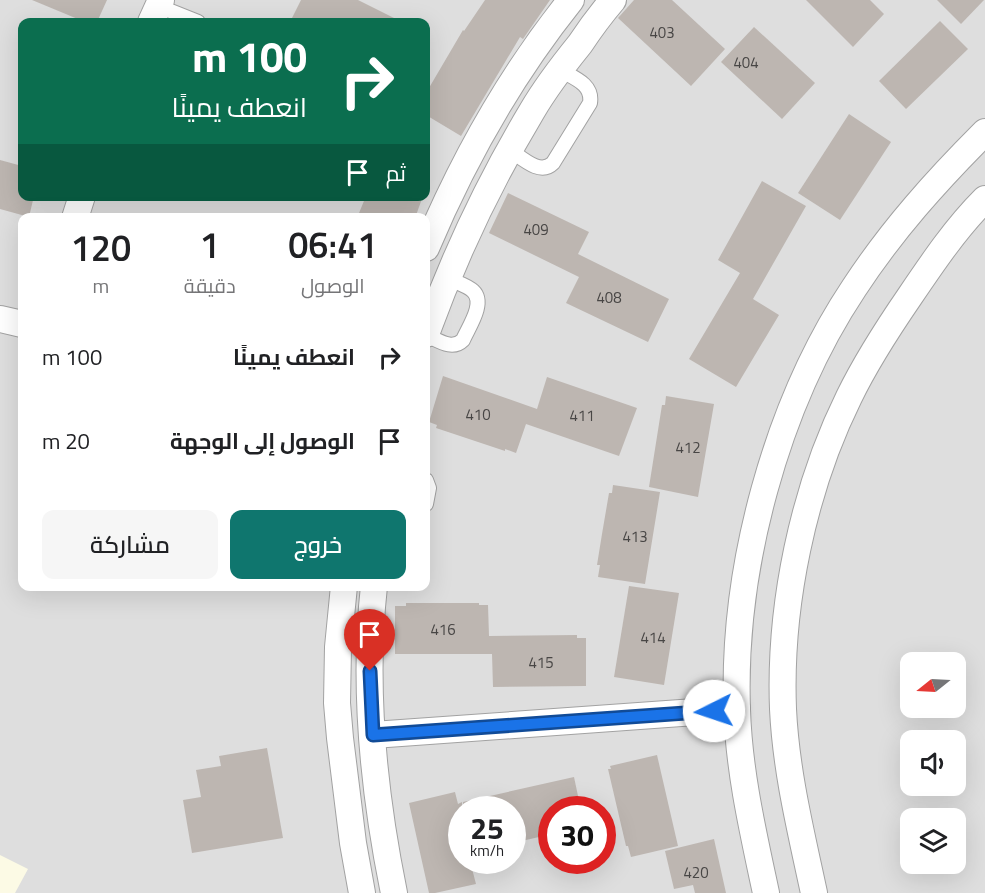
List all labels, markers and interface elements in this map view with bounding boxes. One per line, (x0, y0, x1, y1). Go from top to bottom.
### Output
house number: 403 (649, 21, 675, 44)
text: 100 m (192, 24, 307, 88)
icon: right (328, 42, 406, 120)
house number: 404 (733, 51, 759, 74)
text: انعطف يمينًا (171, 86, 307, 127)
icon: arrive (341, 156, 374, 189)
text: ثم (386, 156, 406, 190)
text: 1 (200, 217, 220, 272)
text: 06:41 (288, 217, 377, 272)
house number: 409 (523, 218, 549, 241)
text: 120 (71, 220, 131, 275)
text: m (92, 270, 109, 301)
text: دقيقة (184, 270, 236, 301)
text: الوصول (301, 270, 365, 301)
house number: 408 (596, 286, 622, 309)
text: 100 m (42, 340, 102, 374)
text: انعطف يمينًا (233, 340, 355, 374)
icon: right (373, 341, 406, 374)
house number: 410 (465, 403, 491, 426)
house number: 411 (569, 404, 595, 427)
text: 20 m (42, 424, 90, 458)
text: الوصول إلى الوجهة (170, 424, 355, 458)
icon: arrive (373, 425, 406, 458)
house number: 412 (675, 436, 701, 459)
button: مشاركة (42, 510, 218, 579)
button: خروج (230, 510, 406, 579)
house number: 413 (622, 525, 648, 548)
pin (344, 609, 395, 671)
icon: arrive (353, 618, 386, 651)
house number: 416 (430, 618, 456, 641)
house number: 414 (640, 626, 666, 649)
house number: 415 (528, 651, 554, 674)
north arrow (900, 652, 966, 718)
map controls (900, 652, 966, 874)
position arrow (682, 679, 746, 743)
button: sound (900, 730, 966, 796)
speed limit sign: 30 (538, 796, 616, 874)
text: 25 (470, 805, 504, 851)
button: layers (900, 808, 966, 874)
text: km/h (470, 839, 504, 862)
house number: 420 (683, 861, 709, 884)

